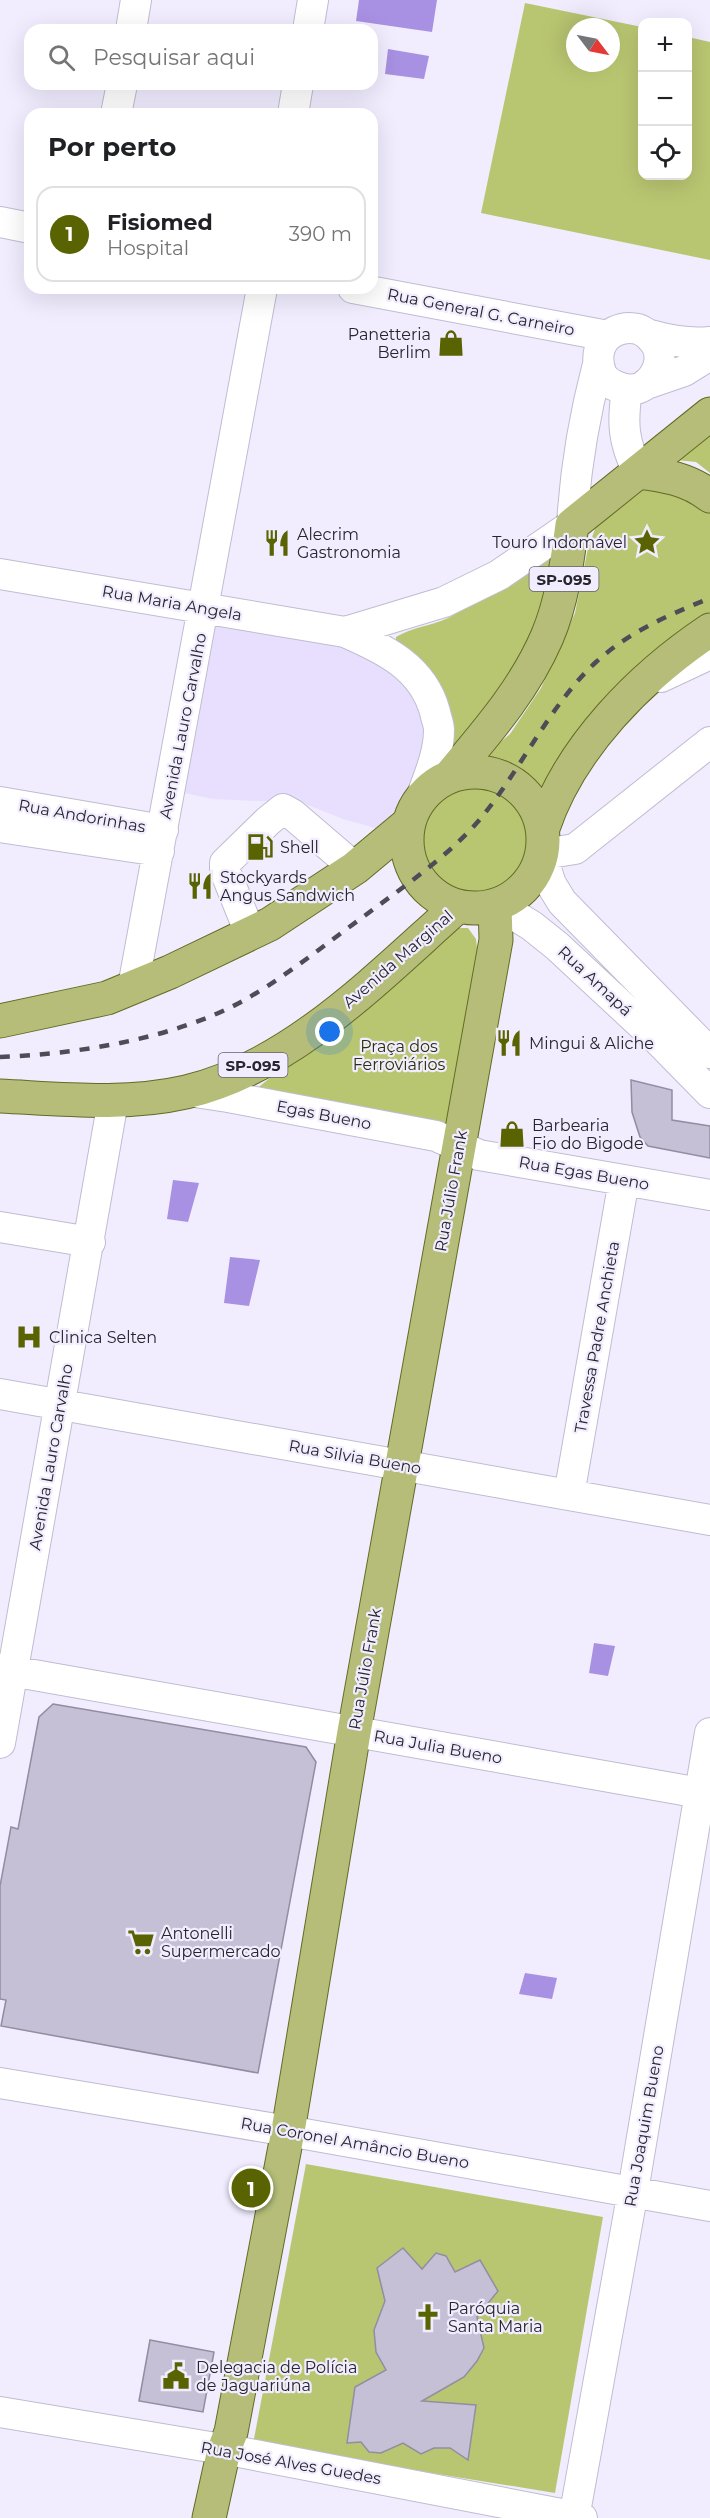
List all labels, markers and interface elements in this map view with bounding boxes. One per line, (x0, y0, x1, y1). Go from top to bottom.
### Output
north arrow (566, 18, 620, 72)
map controls (638, 18, 692, 180)
button: + (638, 18, 692, 72)
search box (24, 24, 378, 90)
icon: search (45, 41, 78, 74)
text: Pesquisar aqui (93, 44, 255, 71)
button: − (638, 72, 692, 126)
button: locate (638, 126, 692, 180)
text: Por perto (48, 131, 176, 163)
text: Fisiomed (107, 209, 213, 236)
text: 1 (66, 222, 73, 246)
text: 390 m (289, 222, 352, 246)
text: Hospital (107, 236, 189, 260)
street label: Rua General G. Carneiro (386, 285, 576, 339)
place label: Panetteria Berlim (348, 325, 431, 362)
shop icon: Panetteria Berlim (436, 328, 466, 358)
place label: Alecrim Gastronomia (297, 525, 401, 562)
place icon: Touro Indomável (632, 527, 662, 557)
restaurant icon: Alecrim Gastronomia (262, 528, 292, 558)
place label: Touro Indomável (492, 533, 627, 552)
road number: SP-095 (530, 567, 598, 591)
street label: Rua Maria Angela (101, 581, 243, 625)
street label: Avenida Lauro Carvalho (156, 631, 210, 821)
street label: Rua Andorinhas (17, 795, 147, 837)
fuel station icon: Shell (245, 832, 275, 862)
place label: Shell (280, 838, 319, 857)
place label: Stockyards Angus Sandwich (220, 868, 355, 905)
restaurant icon: Stockyards Angus Sandwich (185, 871, 215, 901)
street label: Avenida Marginal (339, 906, 457, 1012)
street label: Rua Amapá (554, 942, 636, 1020)
your location (315, 1017, 344, 1046)
restaurant icon: Mingui & Aliche (494, 1028, 524, 1058)
place label: Mingui & Aliche (529, 1034, 654, 1053)
park label: Praça dos Ferroviários (353, 1037, 446, 1074)
road number: SP-095 (218, 1053, 288, 1077)
street label: Egas Bueno (275, 1096, 373, 1134)
place label: Barbearia Fio do Bigode (532, 1116, 644, 1153)
shop icon: Barbearia Fio do Bigode (497, 1119, 527, 1149)
street label: Rua Júlio Frank (431, 1128, 471, 1253)
street label: Rua Egas Bueno (517, 1152, 651, 1194)
street label: Travessa Padre Anchieta (571, 1240, 623, 1434)
hospital icon: Clinica Selten (14, 1322, 44, 1352)
place label: Clinica Selten (49, 1328, 157, 1347)
street label: Avenida Lauro Carvalho (25, 1362, 77, 1552)
street label: Rua Silvia Bueno (287, 1436, 423, 1478)
street label: Rua Júlio Frank (345, 1606, 385, 1731)
street label: Rua Julia Bueno (372, 1726, 504, 1768)
place label: Antonelli Supermercado (161, 1924, 281, 1961)
supermarket icon: Antonelli Supermercado (126, 1927, 156, 1957)
street label: Rua Joaquim Bueno (620, 2044, 668, 2208)
street label: Rua Coronel Amâncio Bueno (239, 2114, 471, 2172)
pin: 1 (232, 2166, 270, 2210)
place label: Paróquia Santa Maria (448, 2299, 543, 2336)
church icon: Paróquia Santa Maria (413, 2302, 443, 2332)
place label: Delegacia de Polícia de Jaguariúna (196, 2358, 357, 2395)
public building icon: Delegacia de Polícia de Jaguariúna (161, 2361, 191, 2391)
street label: Rua José Alves Guedes (199, 2438, 383, 2488)

